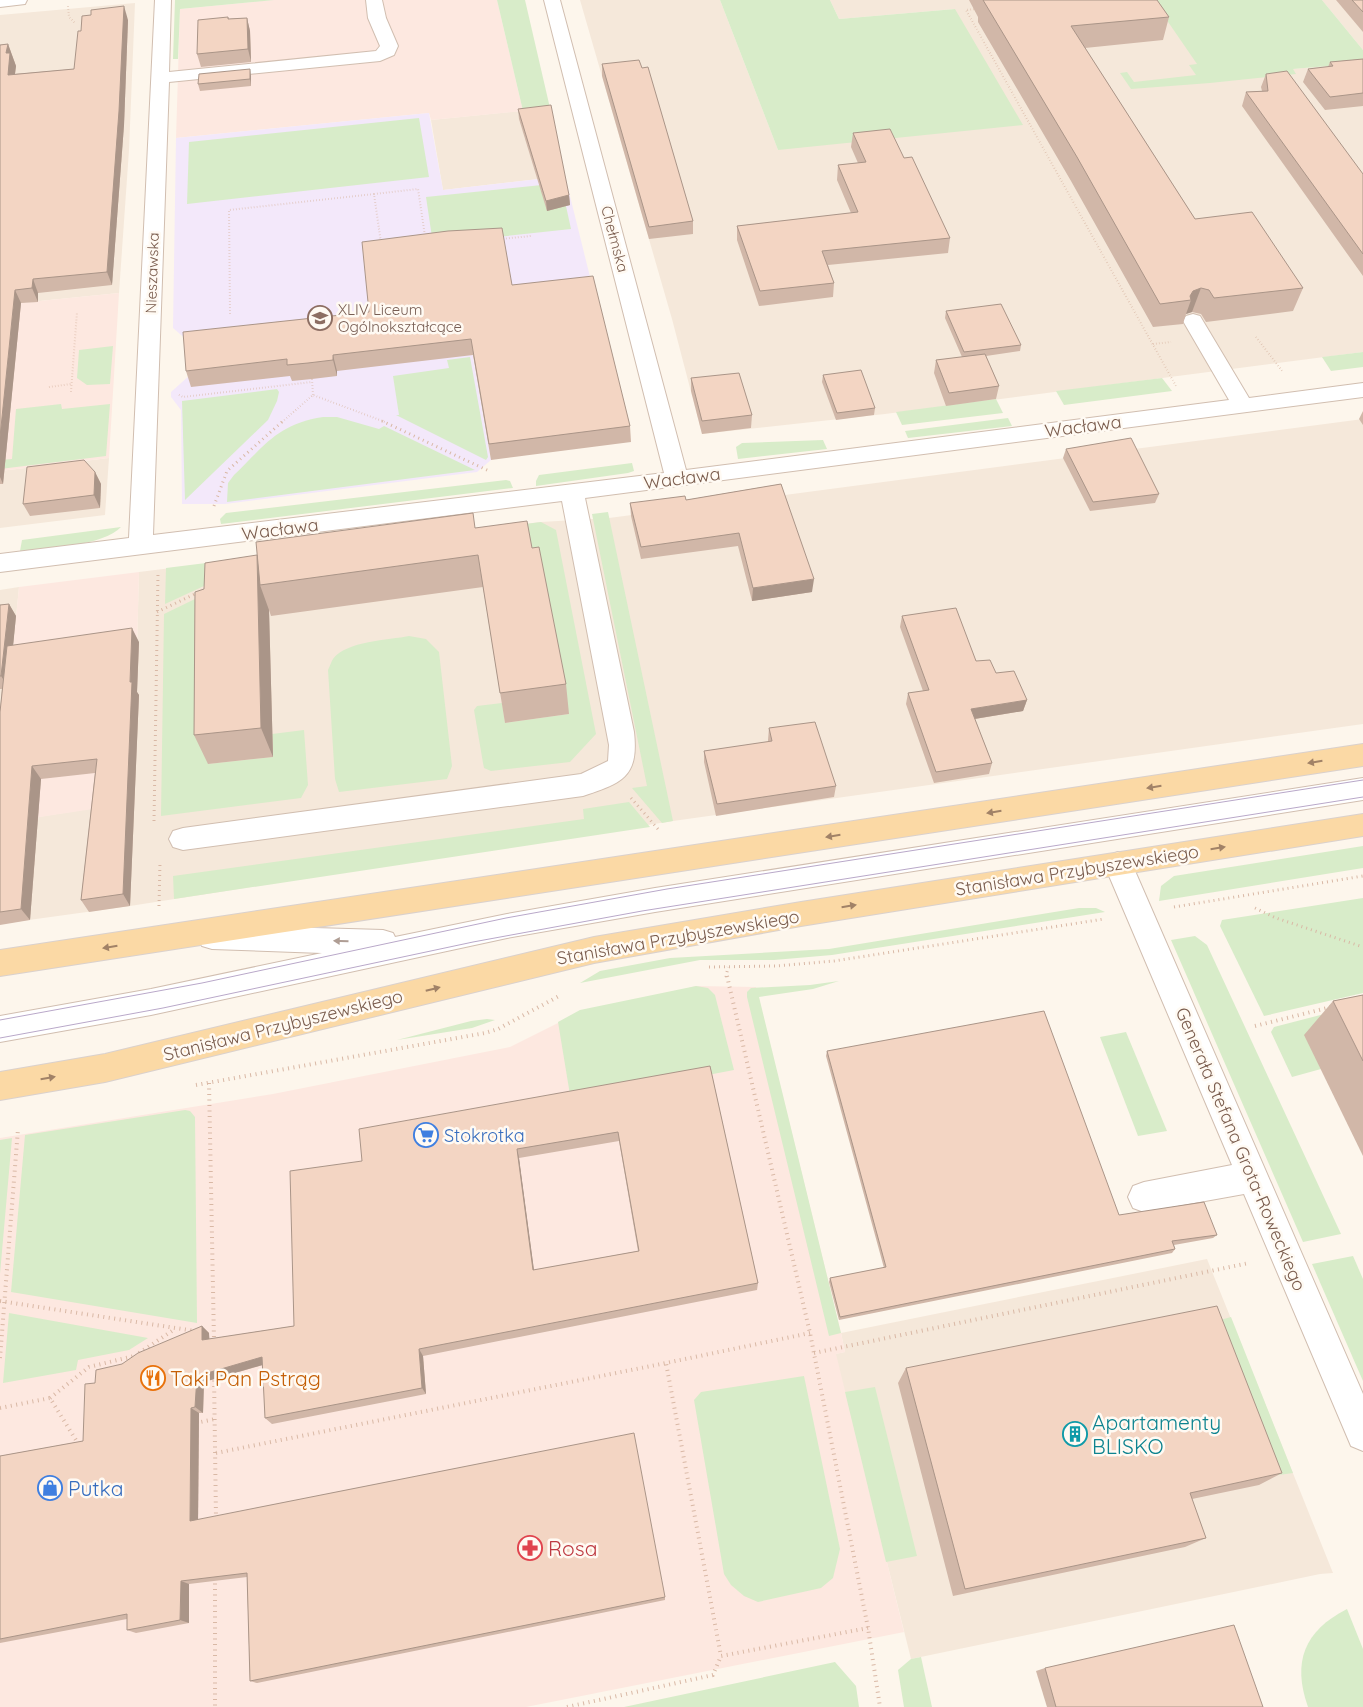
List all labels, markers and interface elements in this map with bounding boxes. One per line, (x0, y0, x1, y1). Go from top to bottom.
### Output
street label: Chełmska (597, 204, 633, 274)
street label: Nieszawska (141, 232, 163, 314)
place label: XLIV Liceum Ogólnokształcące (338, 300, 462, 336)
school or university icon: XLIV Liceum Ogólnokształcące (307, 305, 333, 331)
street label: Wacława (1043, 410, 1123, 442)
street label: Wacława (642, 462, 722, 494)
street label: Wacława (240, 513, 320, 545)
one-way arrow (1306, 759, 1322, 767)
one-way arrow (1146, 783, 1162, 791)
one-way arrow (985, 808, 1001, 816)
one-way arrow (825, 832, 841, 840)
street label: Stanisława Przybyszewskiego (954, 839, 1200, 901)
one-way arrow (1210, 844, 1226, 852)
one-way arrow (842, 902, 858, 910)
street label: Stanisława Przybyszewskiego (555, 904, 801, 970)
one-way arrow (333, 937, 349, 945)
one-way arrow (102, 943, 118, 951)
street label: Stanisława Przybyszewskiego (161, 984, 405, 1066)
one-way arrow (426, 984, 441, 992)
street label: Generała Stefana Grota-Roweckiego (1171, 1004, 1311, 1294)
one-way arrow (40, 1073, 56, 1081)
supermarket icon: Stokrotka (413, 1122, 439, 1148)
place label: Stokrotka (444, 1124, 525, 1147)
restaurant icon: Taki Pan Pstrąg (140, 1365, 166, 1391)
place label: Taki Pan Pstrąg (170, 1365, 321, 1391)
place label: Apartamenty BLISKO (1092, 1409, 1221, 1459)
building icon: Apartamenty BLISKO (1062, 1421, 1088, 1447)
shop icon: Putka (37, 1475, 63, 1501)
place label: Putka (68, 1475, 123, 1501)
pharmacy icon: Rosa (517, 1535, 543, 1561)
place label: Rosa (548, 1535, 597, 1561)

